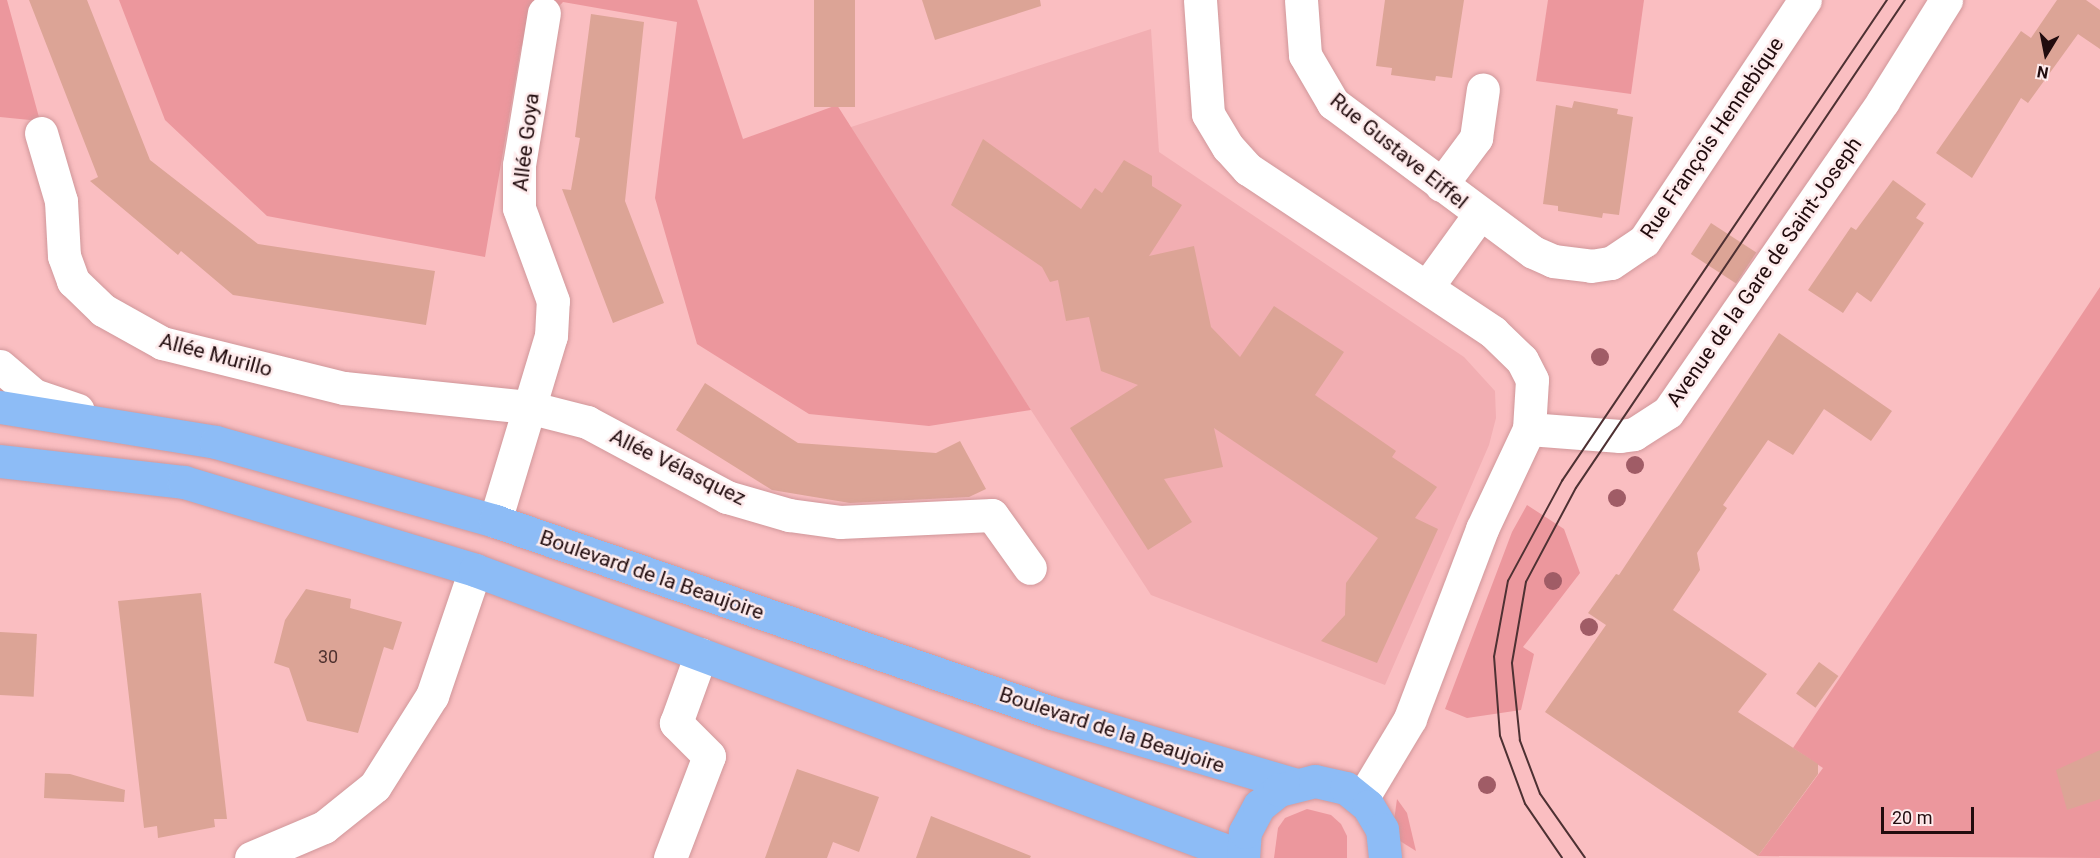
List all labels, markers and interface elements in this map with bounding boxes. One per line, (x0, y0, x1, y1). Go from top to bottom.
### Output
north arrow (2016, 24, 2076, 84)
street label: Rue François Hennebique (1635, 32, 1789, 244)
text: N (2036, 62, 2050, 83)
street label: Rue Gustave Eiffel (1325, 88, 1473, 214)
street label: Allée Goya (507, 91, 545, 193)
street label: Avenue de la Gare de Saint-Joseph (1661, 132, 1867, 412)
street label: Allée Murillo (157, 328, 275, 382)
street label: Allée Vélasquez (606, 423, 750, 511)
street label: Boulevard de la Beaujoire (537, 525, 767, 625)
house number: 30 (318, 646, 338, 668)
street label: Boulevard de la Beaujoire (996, 682, 1228, 778)
scale bar (1884, 795, 1977, 833)
text: 20 m (1892, 807, 1932, 828)

